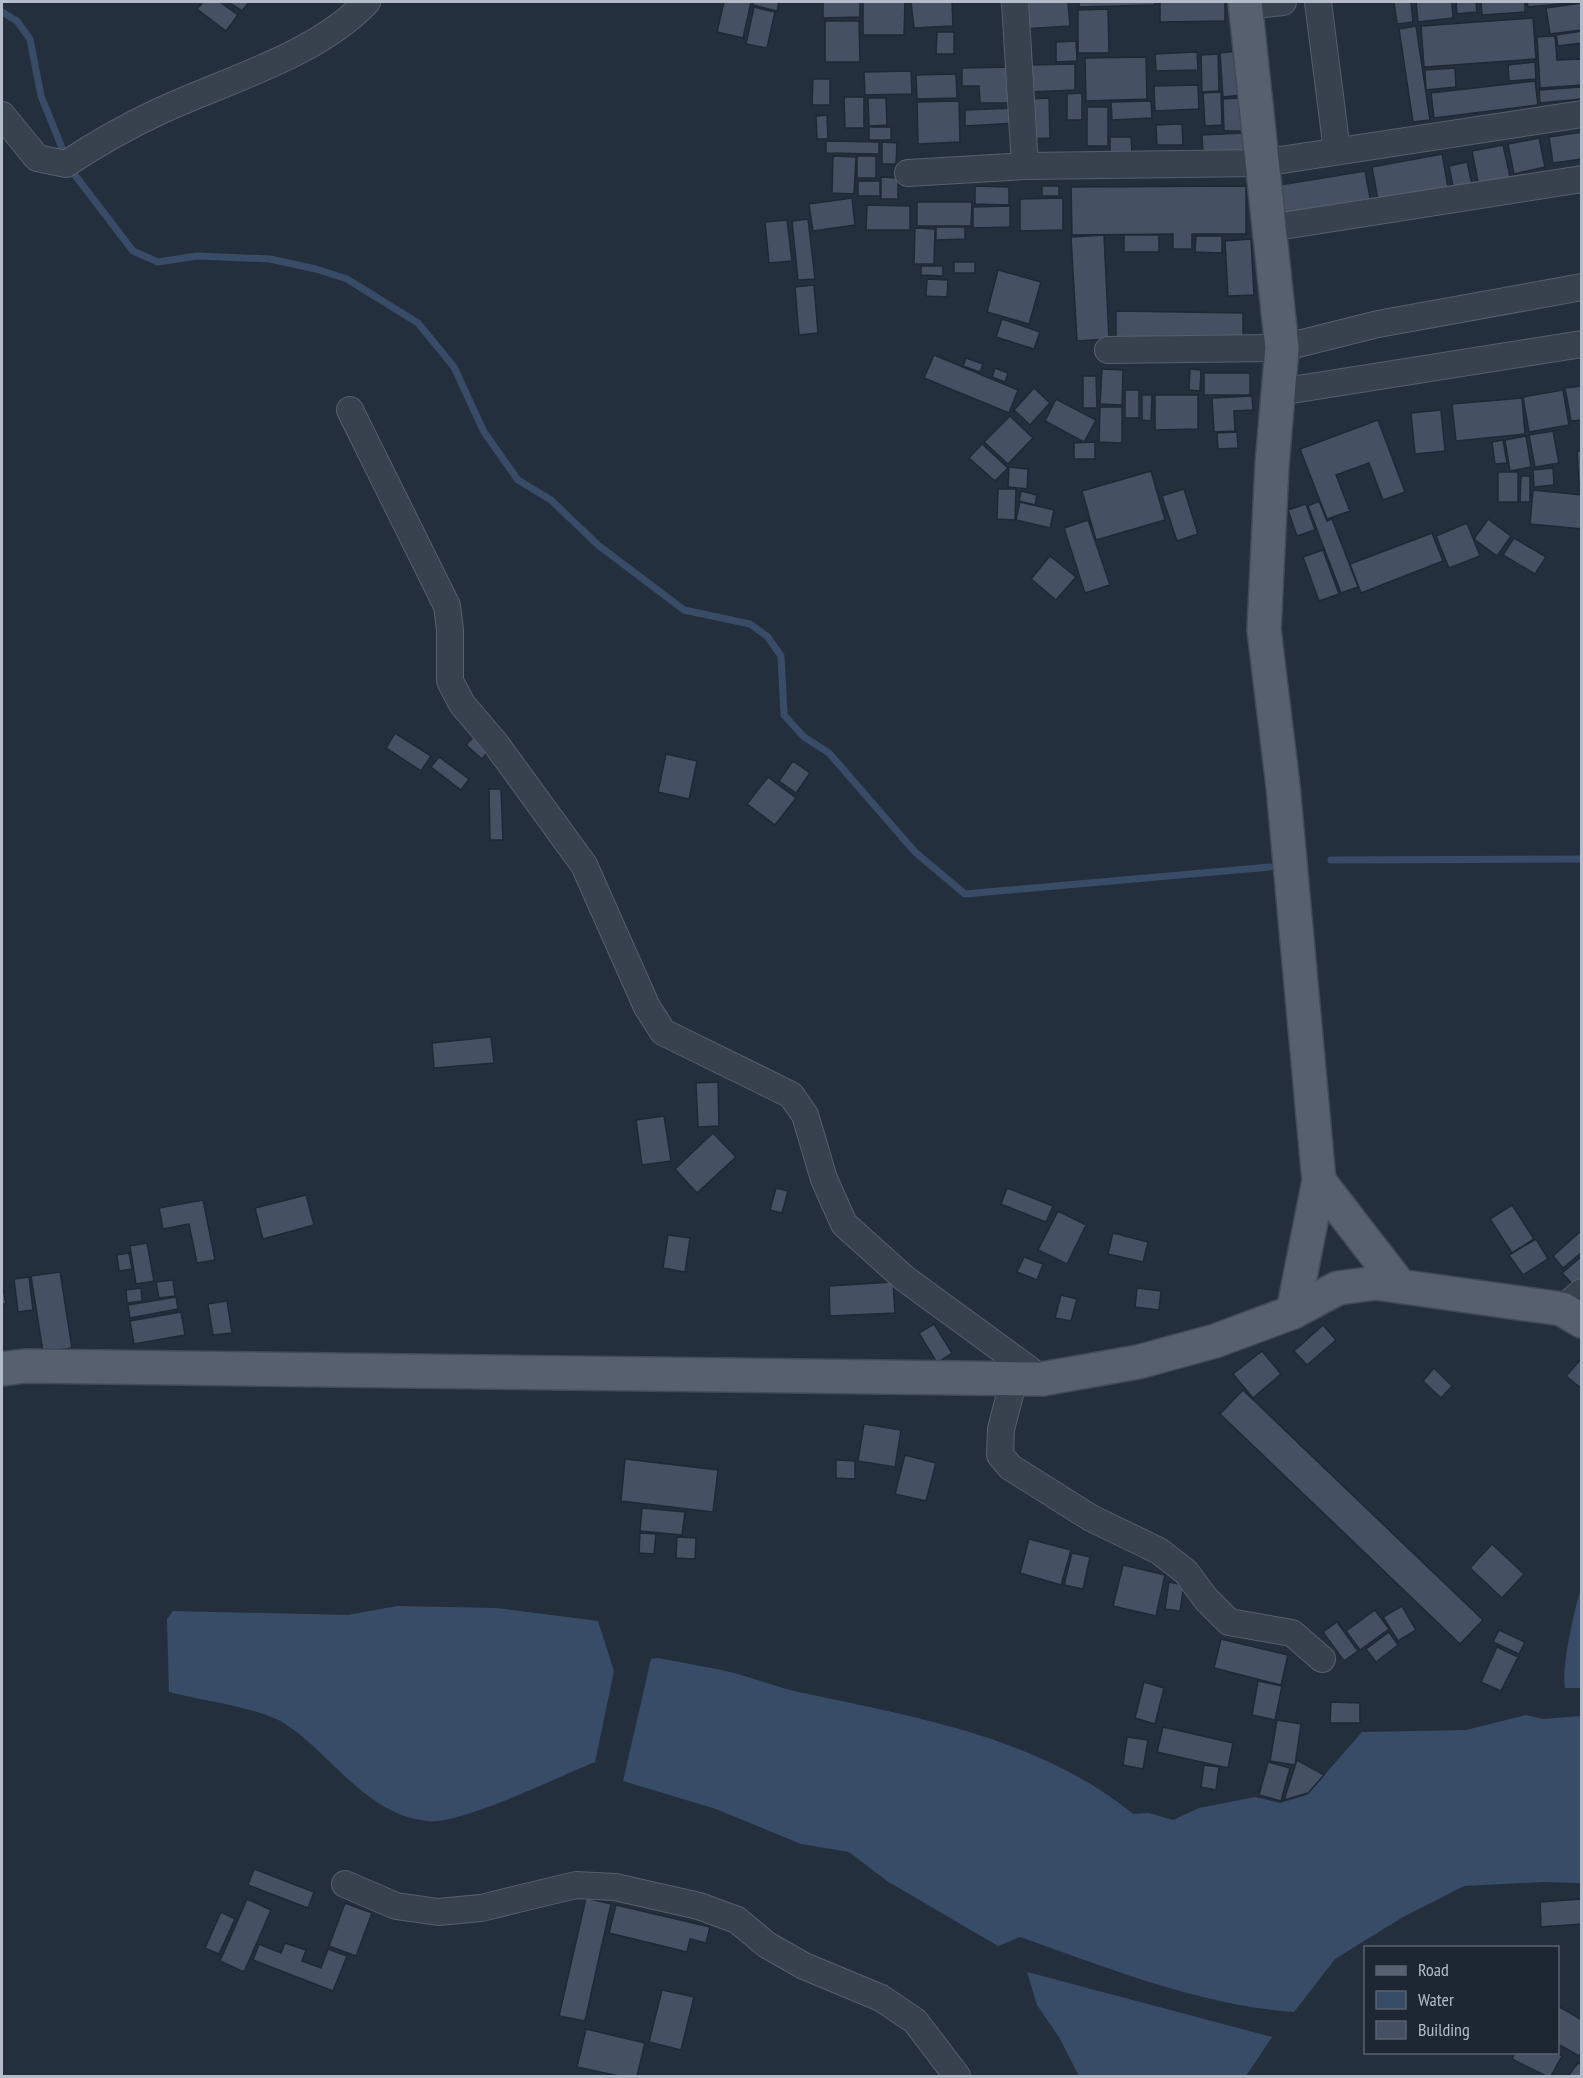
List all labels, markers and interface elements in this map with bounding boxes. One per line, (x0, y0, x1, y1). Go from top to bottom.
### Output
legend (1364, 1946, 1559, 2054)
text: Road (1418, 1958, 1449, 1981)
text: Water (1418, 1988, 1454, 2011)
text: Building (1418, 2018, 1470, 2041)

